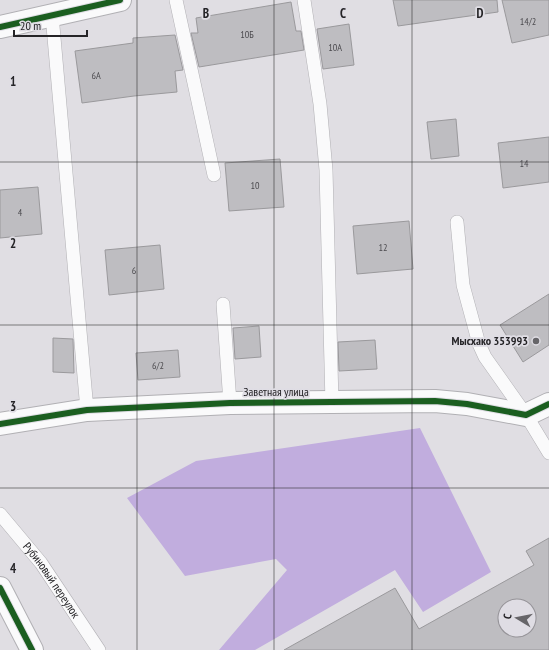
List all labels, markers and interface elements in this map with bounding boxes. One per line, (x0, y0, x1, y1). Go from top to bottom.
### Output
text: B (203, 5, 209, 22)
text: C (340, 5, 346, 22)
text: D (477, 5, 484, 22)
scale bar (14, 12, 87, 38)
house number: 14/2 (520, 15, 536, 28)
text: 20 m (20, 18, 41, 33)
house number: 10Б (240, 28, 254, 41)
house number: 10А (328, 41, 342, 54)
house number: 6А (91, 69, 101, 82)
text: 1 (10, 73, 16, 90)
house number: 14 (520, 157, 529, 170)
house number: 10 (251, 179, 260, 192)
house number: 4 (18, 206, 23, 219)
text: 2 (10, 235, 16, 252)
house number: 12 (379, 241, 388, 254)
house number: 6 (132, 264, 137, 277)
place label: Мысхако 353993 (452, 333, 528, 348)
marker: Мысхако 353993 (531, 336, 541, 346)
house number: 6/2 (152, 359, 164, 372)
street label: Заветная улица (243, 384, 309, 399)
text: 3 (10, 398, 16, 415)
street label: Рубиновый переулок (20, 539, 84, 621)
text: 4 (10, 560, 17, 577)
north arrow (497, 598, 537, 638)
text: С (500, 613, 514, 620)

